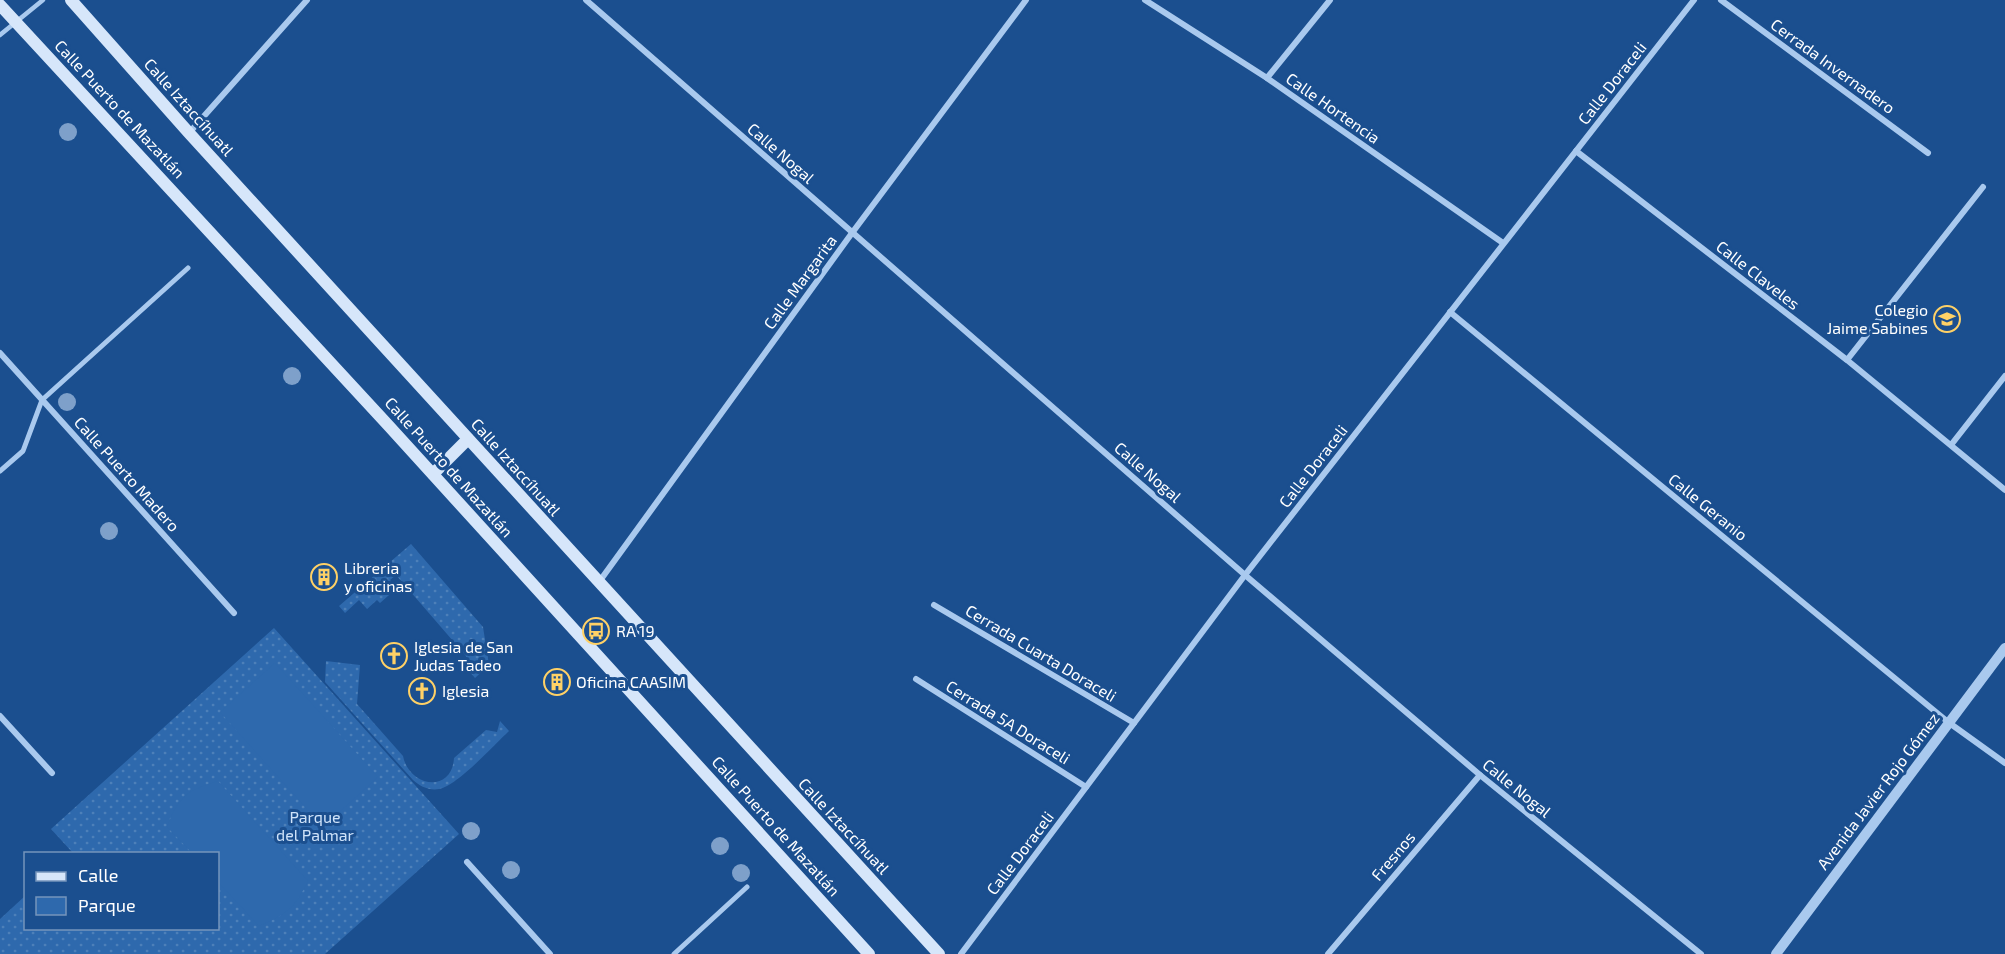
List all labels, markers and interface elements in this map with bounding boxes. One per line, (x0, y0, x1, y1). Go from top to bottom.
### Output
street label: Cerrada Invernadero (1767, 14, 1899, 117)
street label: Calle Puerto de Mazatlán (51, 36, 189, 182)
street label: Calle Doraceli (1573, 38, 1650, 128)
street label: Calle Iztaccíhuatl (141, 54, 238, 159)
street label: Calle Hortencia (1283, 68, 1384, 147)
street label: Calle Nogal (744, 118, 819, 187)
street label: Calle Margarita (759, 231, 840, 332)
street label: Calle Claveles (1713, 236, 1804, 313)
place label: Colegio Jaime Sabines (1827, 300, 1928, 337)
school or university icon: Colegio Jaime Sabines (1932, 304, 1962, 334)
street label: Calle Puerto de Mazatlán (381, 393, 517, 541)
street label: Calle Puerto Madero (71, 412, 184, 535)
street label: Calle Iztaccíhuatl (468, 414, 565, 519)
street label: Calle Doraceli (1274, 421, 1351, 511)
street label: Calle Nogal (1111, 437, 1186, 506)
street label: Calle Geranio (1665, 469, 1752, 544)
place label: Libreria y oficinas (344, 558, 412, 595)
building icon: Libreria y oficinas (309, 562, 339, 592)
street label: Cerrada Cuarta Doraceli (962, 600, 1120, 705)
bus stop icon: RA 19 (581, 616, 611, 646)
place label: RA 19 (616, 621, 655, 640)
place label: Iglesia de San Judas Tadeo (414, 637, 513, 674)
church icon: Iglesia de San Judas Tadeo (379, 641, 409, 671)
building icon: Oficina CAASIM (542, 667, 572, 697)
place label: Oficina CAASIM (576, 672, 686, 691)
church icon: Iglesia (407, 676, 437, 706)
street label: Cerrada 5A Doraceli (943, 676, 1074, 767)
place label: Iglesia (442, 681, 489, 700)
street label: Avenida Javier Rojo Gómez (1812, 709, 1944, 873)
street label: Calle Puerto de Mazatlán (708, 752, 844, 900)
street label: Calle Nogal (1479, 754, 1555, 821)
street label: Calle Iztaccíhuatl (795, 774, 894, 878)
park label: Parque del Palmar (276, 807, 354, 844)
street label: Calle Doraceli (982, 807, 1057, 898)
street label: Fresnos (1367, 827, 1418, 884)
legend (24, 852, 219, 930)
text: Calle (78, 864, 119, 886)
text: Parque (78, 894, 136, 916)

